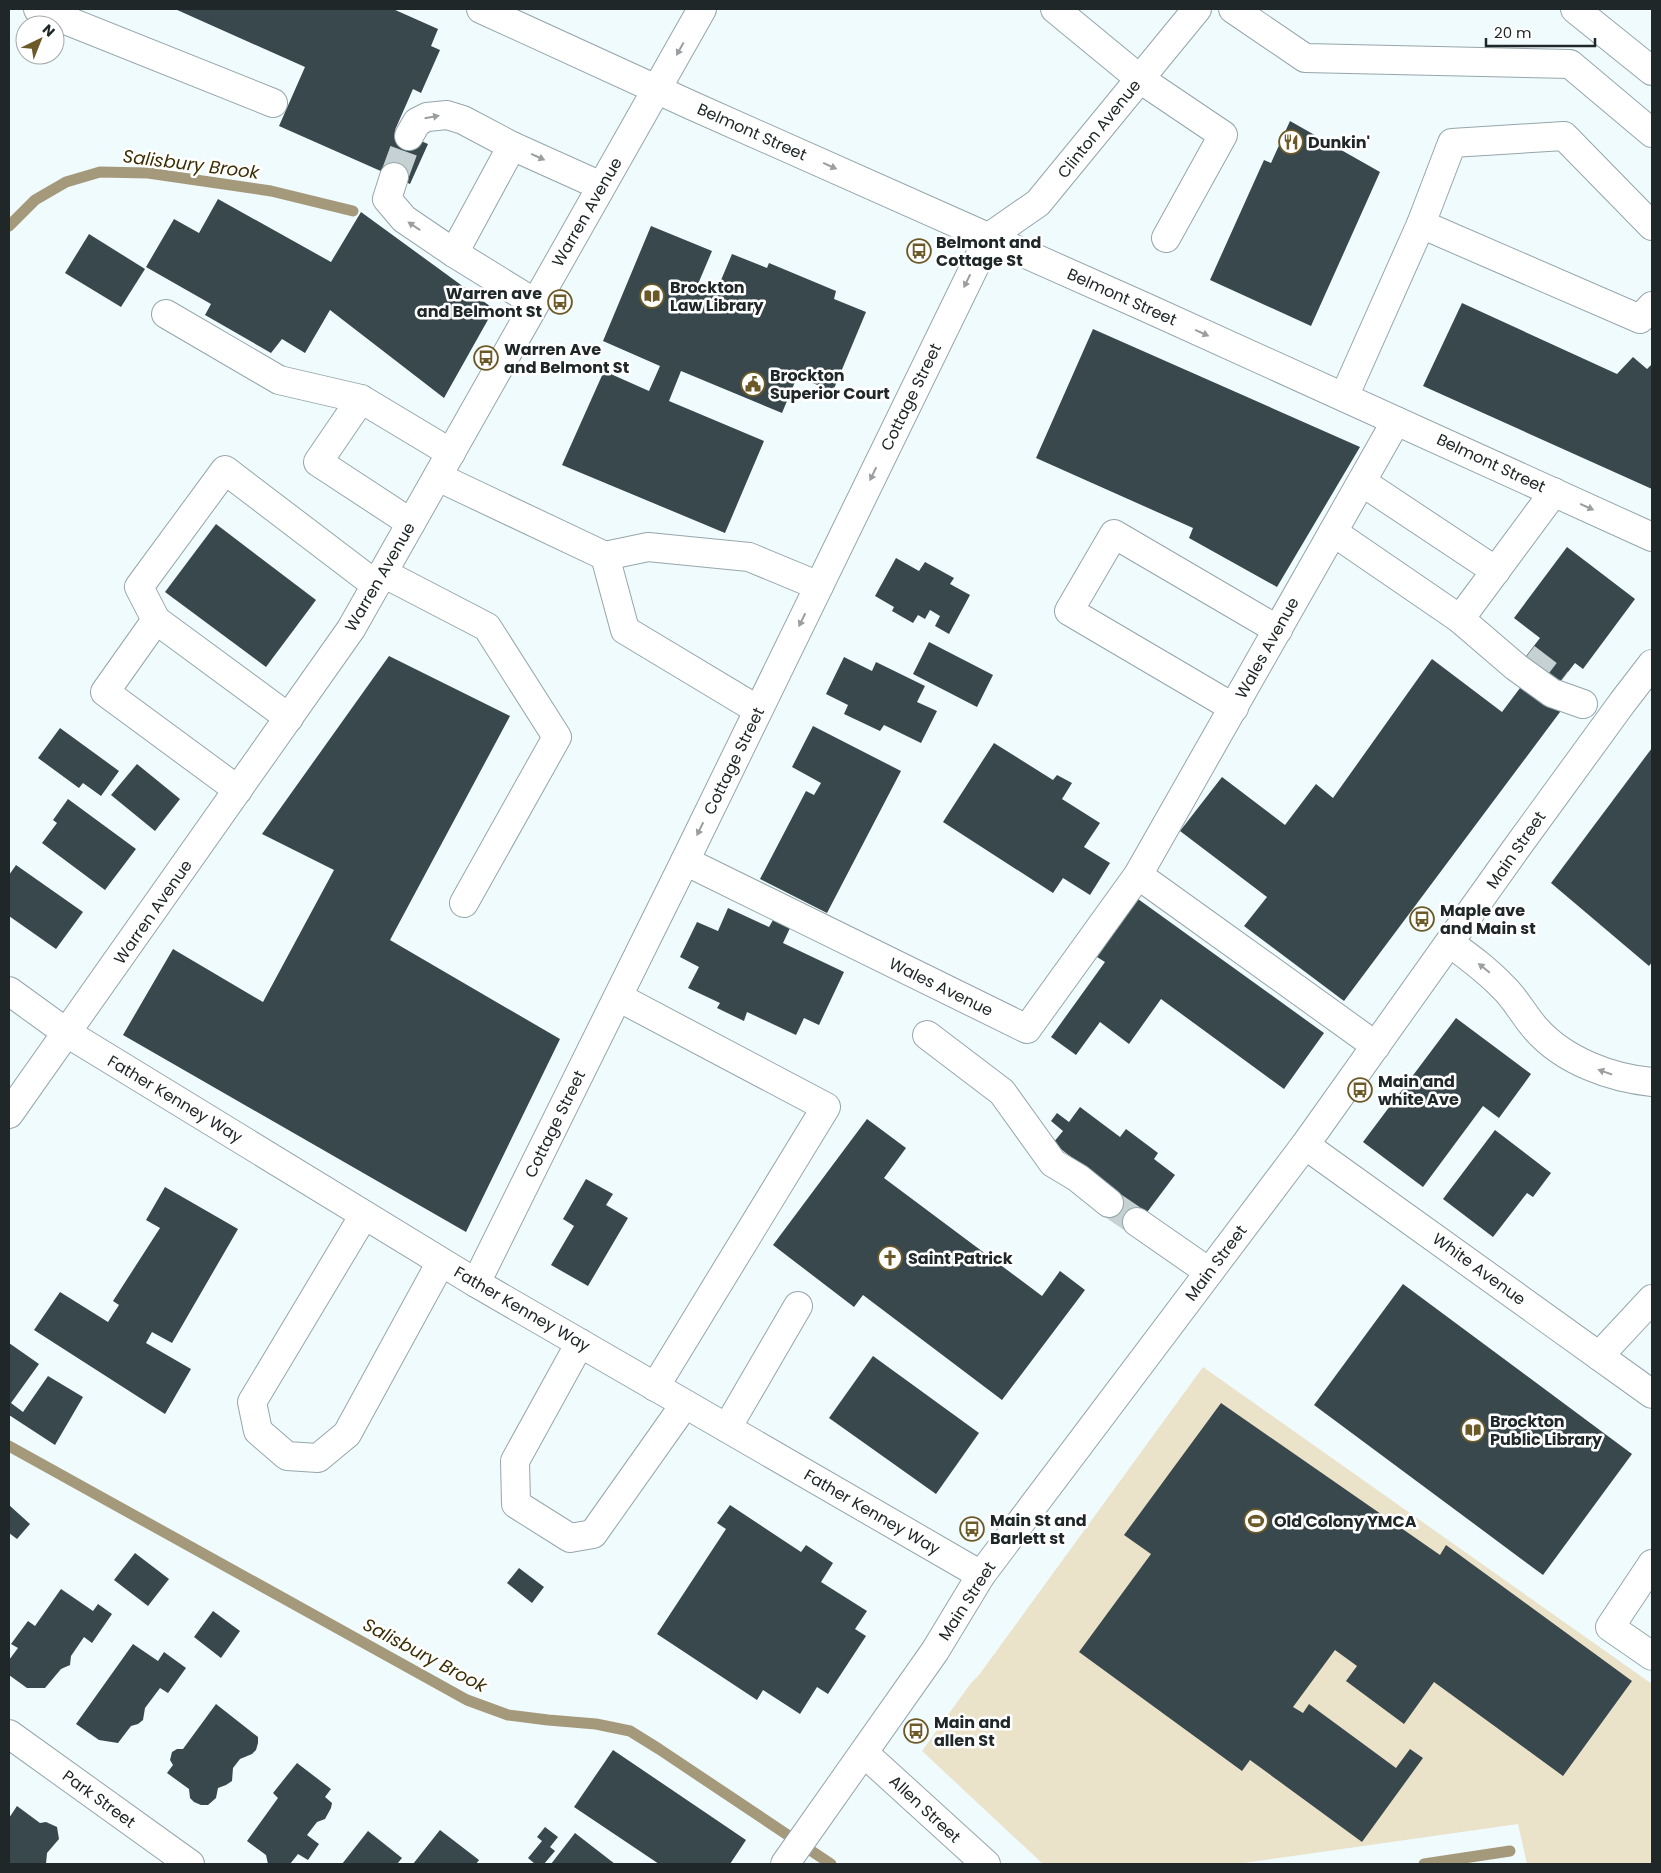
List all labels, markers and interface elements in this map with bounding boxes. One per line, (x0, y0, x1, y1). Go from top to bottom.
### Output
north arrow (15, 15, 65, 65)
scale bar (1486, 15, 1595, 47)
text: N (38, 20, 60, 41)
text: 20 m (1494, 22, 1532, 43)
one-way arrow (676, 42, 684, 57)
street label: Clinton Avenue (1052, 75, 1146, 183)
street label: Belmont Street (694, 98, 811, 166)
one-way arrow (424, 113, 440, 121)
restaurant icon: Dunkin' (1278, 129, 1304, 155)
place label: Dunkin' (1308, 131, 1370, 154)
water label: Salisbury Brook (122, 143, 261, 185)
street label: Warren Avenue (546, 153, 628, 271)
one-way arrow (531, 154, 545, 162)
one-way arrow (823, 163, 837, 171)
one-way arrow (407, 221, 421, 230)
place label: Belmont and Cottage St (936, 231, 1041, 272)
bus stop icon: Belmont and Cottage St (906, 238, 932, 264)
street label: Belmont Street (1064, 263, 1181, 331)
one-way arrow (963, 274, 971, 288)
place label: Brockton Law Library (670, 276, 765, 317)
place label: Warren ave and Belmont St (417, 282, 542, 323)
library icon: Brockton Law Library (639, 283, 665, 309)
bus stop icon: Warren ave and Belmont St (547, 289, 573, 315)
one-way arrow (1195, 330, 1209, 338)
place label: Warren Ave and Belmont St (504, 338, 629, 379)
street label: Cottage Street (875, 339, 947, 455)
bus stop icon: Warren Ave and Belmont St (473, 345, 499, 371)
place label: Brockton Superior Court (770, 364, 890, 405)
public building icon: Brockton Superior Court (740, 371, 766, 397)
street label: Belmont Street (1433, 428, 1549, 498)
one-way arrow (869, 467, 877, 482)
one-way arrow (1580, 504, 1594, 512)
street label: Warren Avenue (339, 518, 421, 636)
street label: Wales Avenue (1230, 593, 1304, 703)
one-way arrow (798, 613, 806, 628)
street label: Cottage Street (698, 703, 770, 819)
street label: Main Street (1481, 806, 1551, 893)
one-way arrow (696, 822, 704, 837)
street label: Warren Avenue (108, 855, 198, 969)
place label: Maple ave and Main st (1440, 899, 1536, 940)
bus stop icon: Maple ave and Main st (1409, 906, 1435, 932)
street label: Wales Avenue (885, 952, 997, 1022)
one-way arrow (1477, 963, 1490, 974)
street label: Father Kenney Way (103, 1050, 247, 1148)
street label: Cottage Street (519, 1066, 591, 1182)
one-way arrow (1597, 1067, 1612, 1075)
place label: Main and white Ave (1378, 1070, 1459, 1111)
bus stop icon: Main and white Ave (1347, 1077, 1373, 1103)
street label: Main Street (1180, 1220, 1252, 1306)
street label: White Avenue (1428, 1227, 1530, 1311)
church icon: Saint Patrick (877, 1245, 903, 1271)
place label: Saint Patrick (908, 1247, 1013, 1270)
street label: Father Kenney Way (450, 1261, 594, 1357)
place label: Brockton Public Library (1490, 1410, 1603, 1451)
library icon: Brockton Public Library (1460, 1417, 1486, 1443)
street label: Father Kenney Way (800, 1464, 944, 1560)
sports icon: Old Colony YMCA (1243, 1508, 1269, 1534)
place label: Main St and Barlett st (990, 1509, 1087, 1550)
place label: Old Colony YMCA (1274, 1510, 1417, 1533)
bus stop icon: Main St and Barlett st (959, 1516, 985, 1542)
street label: Main Street (933, 1557, 1001, 1645)
water label: Salisbury Brook (359, 1612, 492, 1699)
place label: Main and allen St (934, 1711, 1011, 1752)
bus stop icon: Main and allen St (903, 1718, 929, 1744)
street label: Park Street (58, 1765, 140, 1834)
street label: Allen Street (884, 1770, 966, 1848)

